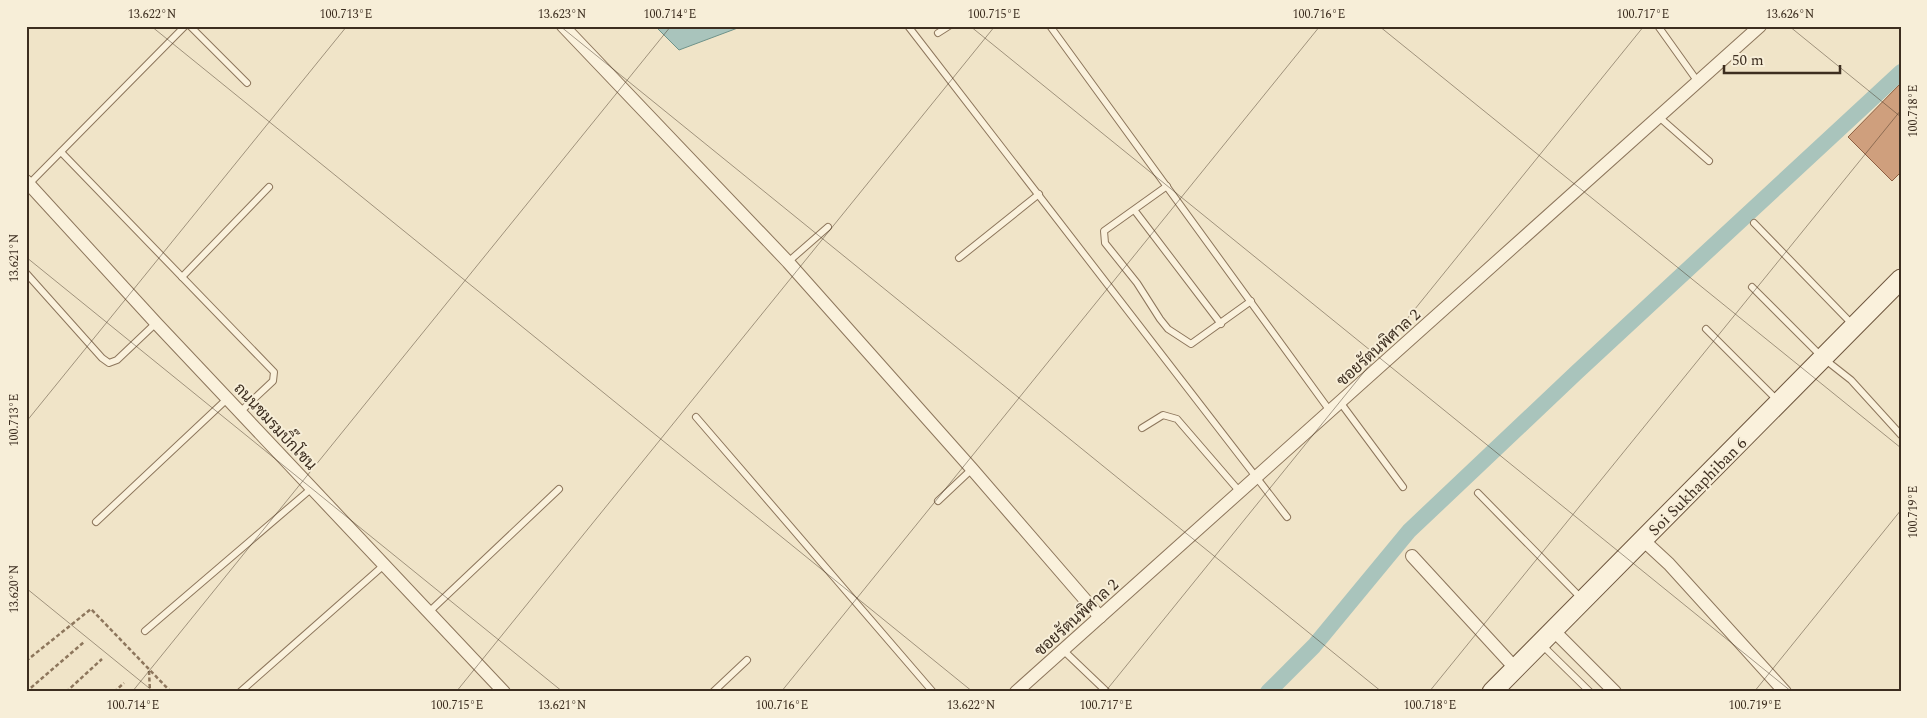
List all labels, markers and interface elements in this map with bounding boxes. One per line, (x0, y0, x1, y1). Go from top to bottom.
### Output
text: 13.622°N (128, 5, 176, 24)
text: 100.713°E (320, 5, 372, 24)
text: 13.623°N (538, 5, 586, 24)
text: 100.714°E (644, 5, 696, 24)
text: 100.715°E (968, 5, 1020, 24)
text: 100.716°E (1293, 5, 1345, 24)
text: 100.717°E (1617, 5, 1669, 24)
text: 13.626°N (1766, 5, 1814, 24)
scale bar (1724, 42, 1841, 74)
text: 50 m (1732, 49, 1764, 72)
text: 100.718°E (1904, 85, 1923, 137)
text: 13.621°N (5, 234, 24, 282)
street label: ซอยรัตนพิศาล 2 (1331, 303, 1426, 392)
street label: ถนนชมรมบิ๊กโซน (228, 376, 324, 476)
text: 100.713°E (5, 394, 24, 446)
street label: Soi Sukhaphiban 6 (1643, 432, 1753, 542)
text: 100.719°E (1904, 486, 1923, 538)
text: 13.620°N (5, 565, 24, 613)
street label: ซอยรัตนพิศาล 2 (1029, 573, 1124, 662)
text: 100.714°E (107, 696, 159, 715)
text: 100.715°E (431, 696, 483, 715)
text: 13.621°N (538, 696, 586, 715)
text: 100.716°E (756, 696, 808, 715)
text: 13.622°N (947, 696, 995, 715)
text: 100.717°E (1080, 696, 1132, 715)
text: 100.718°E (1404, 696, 1456, 715)
text: 100.719°E (1729, 696, 1781, 715)

